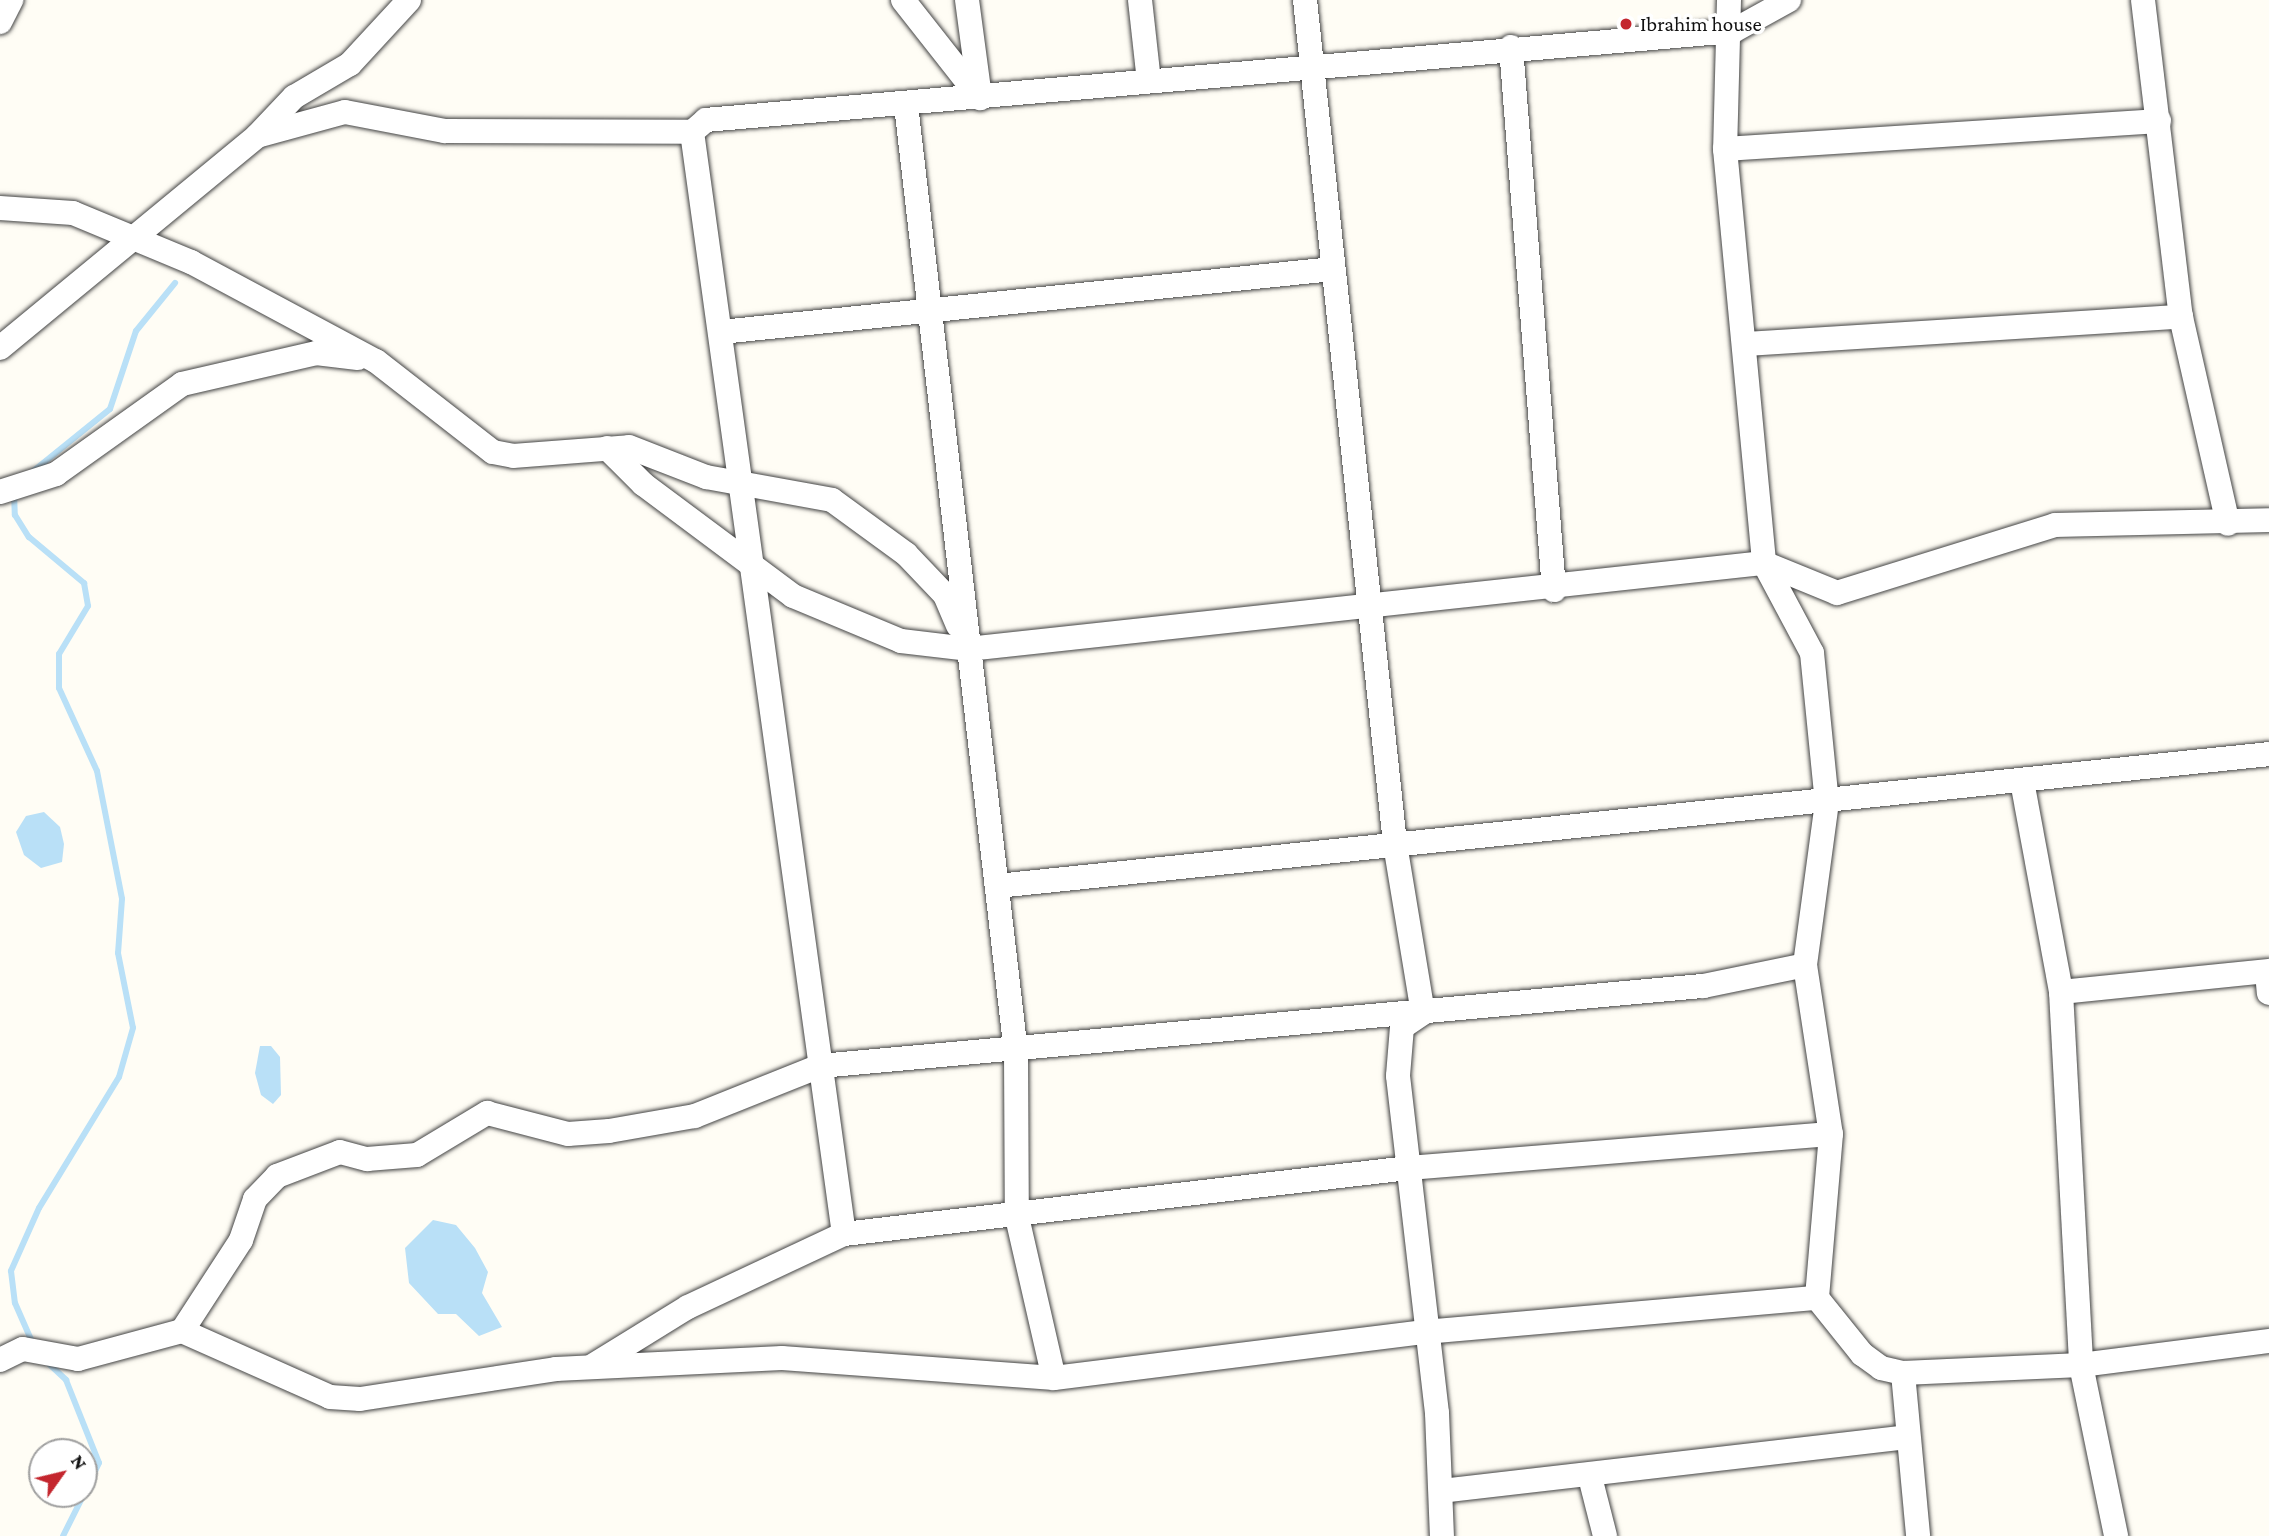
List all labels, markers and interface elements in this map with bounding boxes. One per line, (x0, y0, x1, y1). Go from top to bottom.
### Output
place label: Ibrahim house (1640, 11, 1762, 37)
marker: Ibrahim house (1618, 16, 1634, 32)
north arrow (28, 1438, 98, 1508)
text: N (67, 1451, 91, 1473)

